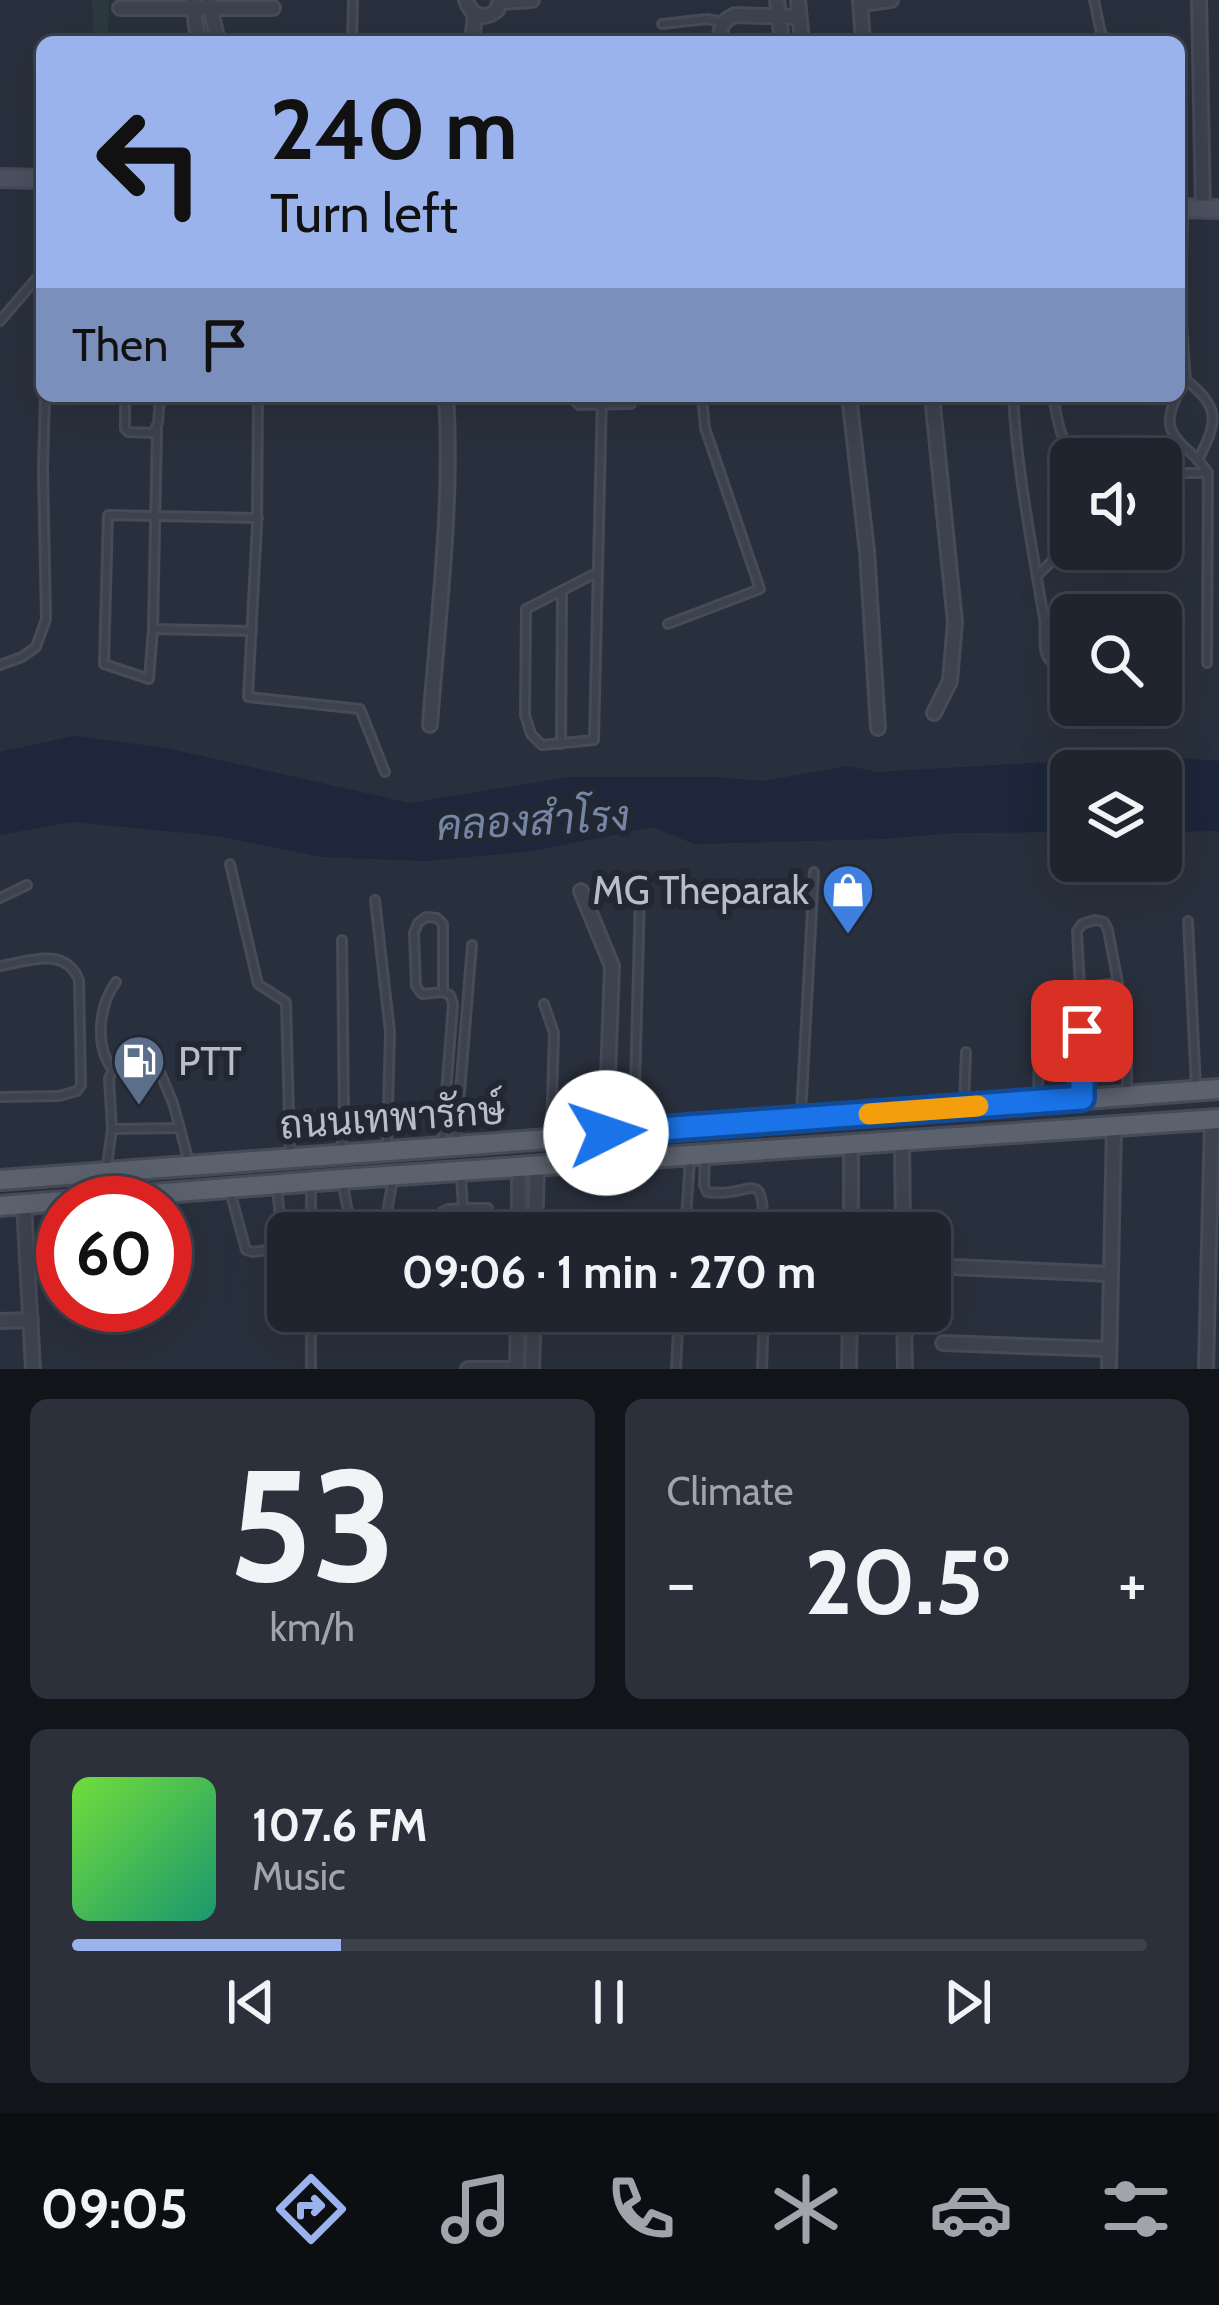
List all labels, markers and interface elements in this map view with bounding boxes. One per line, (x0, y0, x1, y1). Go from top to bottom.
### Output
text: 240 m (270, 78, 518, 180)
icon: left (72, 84, 228, 240)
text: Turn left (270, 180, 458, 246)
icon: arrive (192, 312, 258, 378)
text: Then (72, 318, 168, 372)
map controls (1050, 438, 1182, 882)
button: sound (1050, 438, 1182, 570)
button: search (1050, 594, 1182, 726)
button: layers (1050, 750, 1182, 882)
water label: คลองสำโรง (435, 788, 631, 851)
shop icon: MG Theparak (820, 862, 876, 936)
place label: MG Theparak (592, 866, 810, 914)
pin (1031, 980, 1133, 1082)
icon: arrive (1049, 998, 1115, 1064)
fuel station icon: PTT (111, 1033, 167, 1107)
place label: PTT (178, 1037, 242, 1085)
position arrow (543, 1070, 669, 1196)
street label: ถนนเทพารักษ์ (278, 1085, 506, 1149)
speed limit sign: 60 (36, 1176, 192, 1332)
text: 09:06 · 1 min · 270 m (402, 1245, 816, 1299)
text: 53 (228, 1430, 396, 1620)
text: Climate (667, 1467, 793, 1515)
text: 20.5° (805, 1527, 1009, 1637)
text: − (667, 1542, 696, 1623)
text: + (1118, 1542, 1147, 1623)
text: km/h (270, 1603, 355, 1651)
text: 107.6 FM (252, 1798, 428, 1852)
text: Music (252, 1852, 346, 1900)
icon: previous (218, 1969, 284, 2035)
icon: pause (576, 1969, 642, 2035)
icon: next (935, 1969, 1001, 2035)
icon: directions (269, 2167, 353, 2251)
icon: music (434, 2167, 518, 2251)
icon: phone (599, 2167, 683, 2251)
icon: climate (764, 2167, 848, 2251)
icon: car (929, 2167, 1013, 2251)
icon: filters (1094, 2167, 1178, 2251)
text: 09:05 (41, 2176, 188, 2242)

